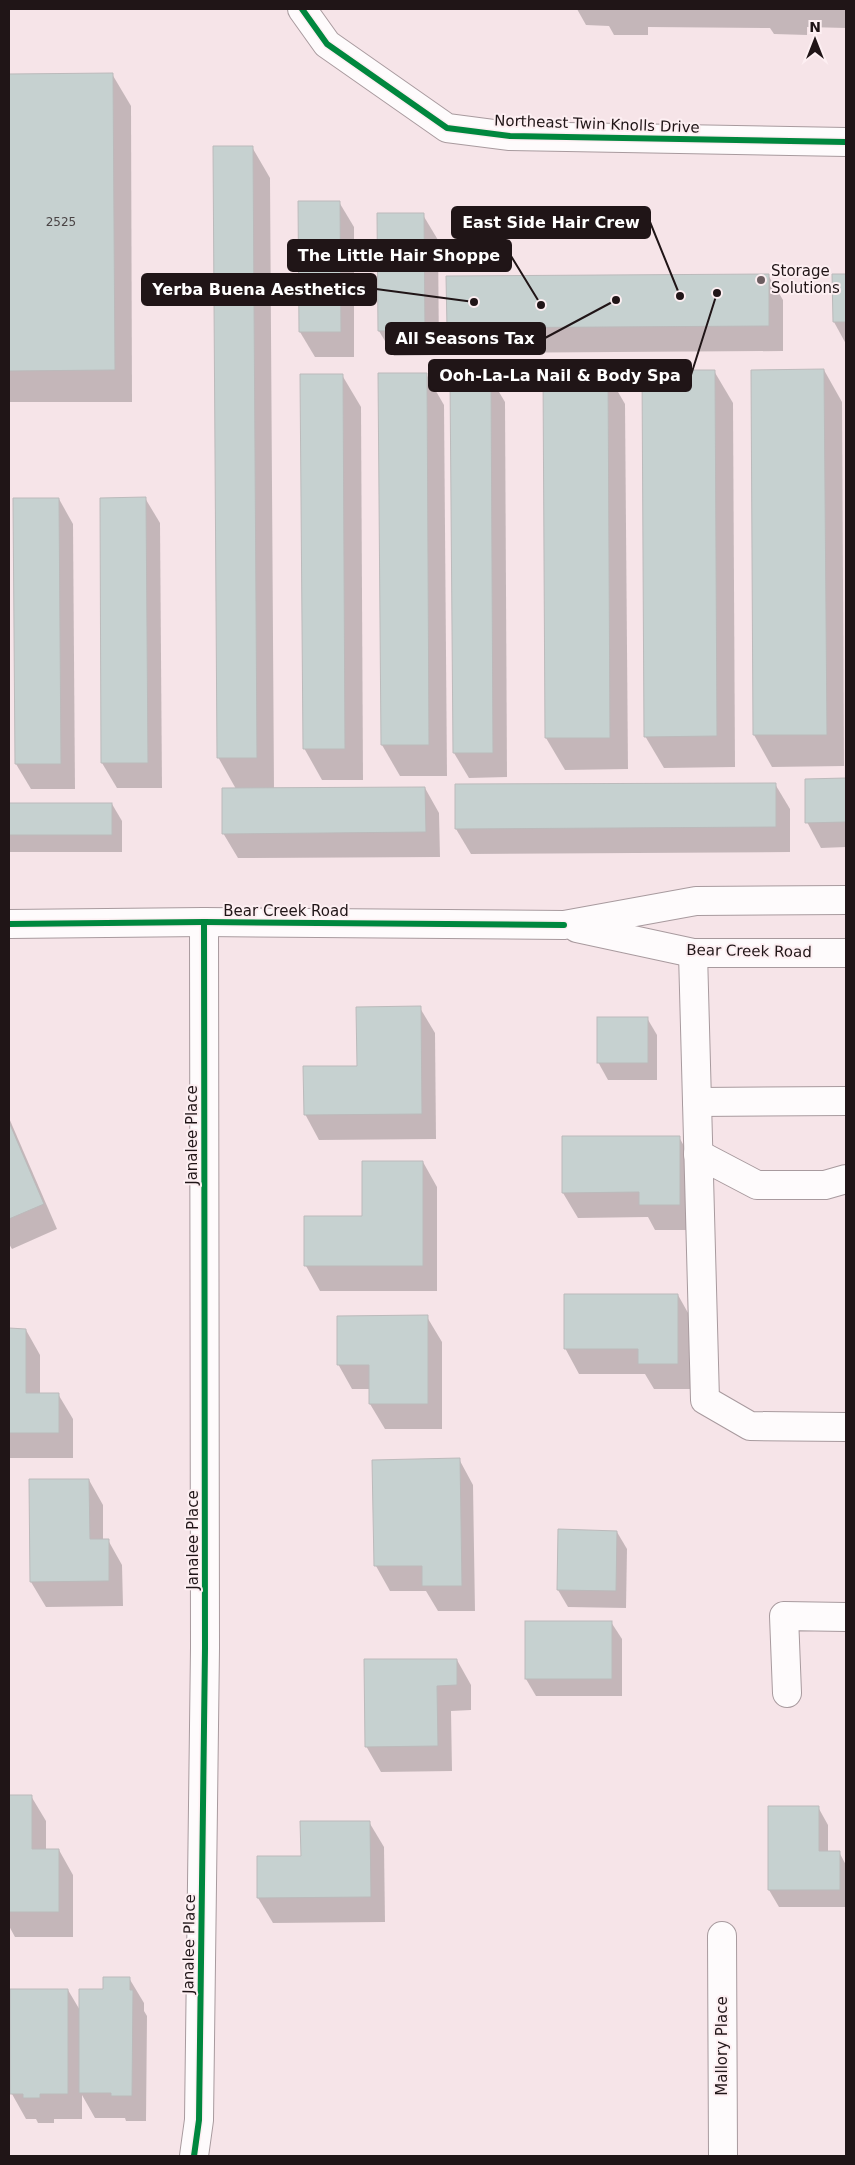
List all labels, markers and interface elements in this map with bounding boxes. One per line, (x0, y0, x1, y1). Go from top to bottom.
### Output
north arrow (790, 15, 840, 65)
text: N (809, 19, 821, 35)
street label: Northeast Twin Knolls Drive (494, 111, 700, 137)
callout: East Side Hair Crew (452, 207, 650, 238)
text: East Side Hair Crew (462, 213, 640, 232)
house number: 2525 (46, 215, 76, 229)
callout: The Little Hair Shoppe (288, 240, 511, 271)
text: The Little Hair Shoppe (298, 246, 500, 265)
place label: Storage Solutions (771, 262, 840, 297)
callout: Yerba Buena Aesthetics (142, 274, 376, 305)
marker: Storage Solutions (755, 274, 767, 286)
text: Yerba Buena Aesthetics (151, 280, 366, 299)
callout: All Seasons Tax (386, 323, 545, 354)
text: All Seasons Tax (395, 329, 535, 348)
callout: Ooh-La-La Nail & Body Spa (429, 360, 691, 391)
text: Ooh-La-La Nail & Body Spa (439, 366, 681, 385)
street label: Bear Creek Road (223, 902, 349, 920)
street label: Bear Creek Road (686, 941, 812, 961)
street label: Janalee Place (183, 1085, 201, 1186)
street label: Janalee Place (184, 1490, 202, 1591)
street label: Janalee Place (179, 1894, 199, 1995)
street label: Mallory Place (713, 1996, 731, 2096)

